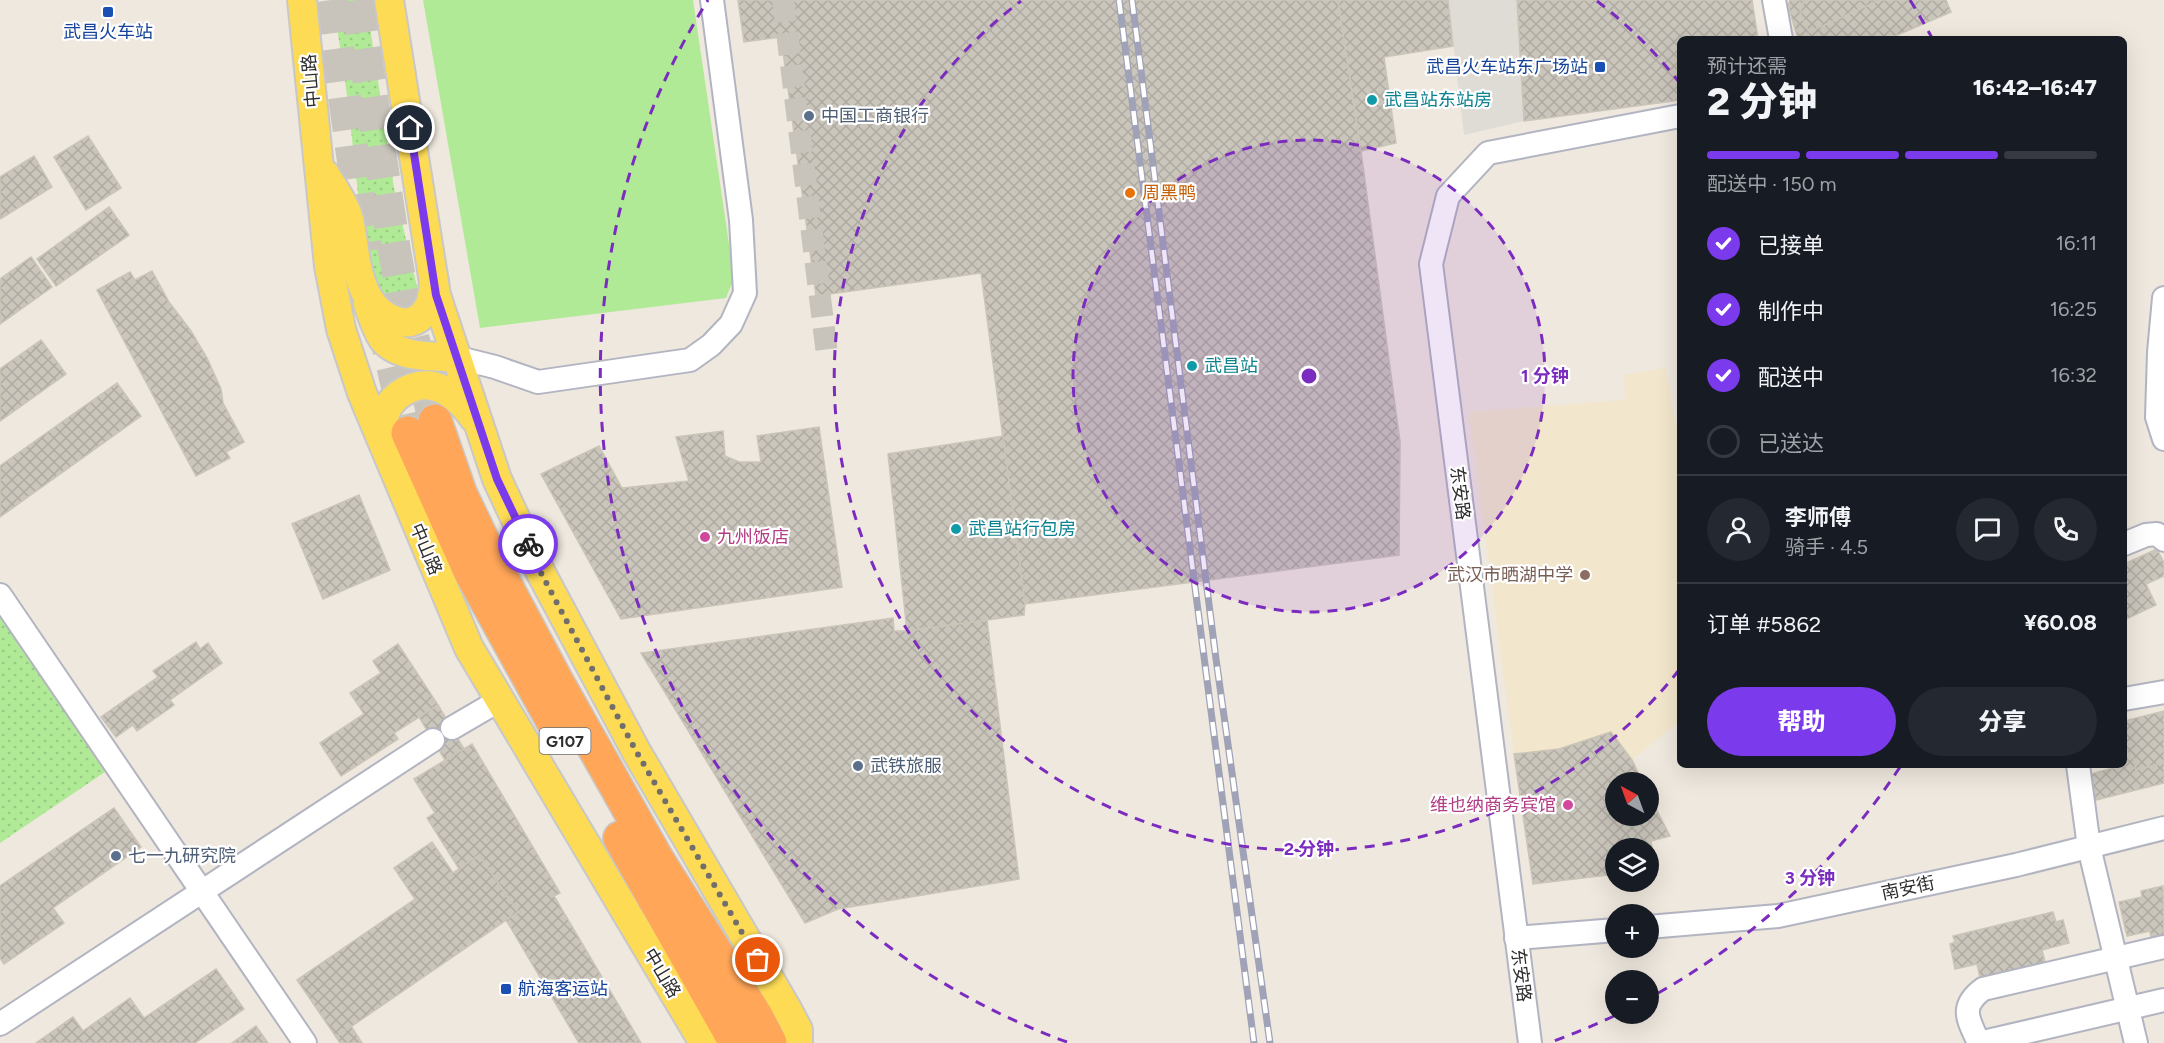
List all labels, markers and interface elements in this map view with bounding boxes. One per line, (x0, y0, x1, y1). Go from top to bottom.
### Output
marker: 武昌火车站 (101, 5, 115, 19)
place label: 武昌火车站 (63, 21, 153, 43)
street label: 中山路 (298, 53, 324, 109)
text: 预计还需 (1707, 54, 1787, 78)
place label: 武昌火车站东广场站 (1426, 56, 1588, 78)
marker: 武昌火车站东广场站 (1593, 60, 1607, 74)
text: 16:42–16:47 (1973, 74, 2097, 101)
text: 2 分钟 (1707, 78, 1817, 125)
place label: 武昌站东站房 (1384, 89, 1492, 111)
marker: 武昌站东站房 (1365, 93, 1379, 107)
pin (384, 102, 435, 153)
place label: 中国工商银行 (821, 105, 929, 127)
marker: 中国工商银行 (802, 109, 816, 123)
icon: home (393, 111, 426, 144)
text: 配送中 · 150 m (1707, 172, 1837, 196)
place label: 周黑鸭 (1142, 182, 1196, 204)
marker: 周黑鸭 (1123, 186, 1137, 200)
icon: check (1707, 227, 1740, 260)
text: 16:11 (2056, 231, 2097, 255)
text: 已接单 (1758, 232, 1824, 259)
icon: check (1707, 293, 1740, 326)
text: 16:25 (2050, 297, 2097, 321)
text: 制作中 (1758, 298, 1824, 325)
place label: 武昌站 (1204, 355, 1258, 377)
marker: 武昌站 (1185, 359, 1199, 373)
icon: check (1707, 359, 1740, 392)
text: 16:32 (2050, 363, 2097, 387)
text: 配送中 (1758, 364, 1824, 391)
text: 1 分钟 (1521, 365, 1569, 387)
centre of rings (1299, 366, 1319, 386)
text: 已送达 (1758, 430, 1824, 457)
street label: 东安路 (1446, 465, 1474, 521)
button: person (1707, 498, 1770, 561)
button: chat (1956, 498, 2019, 561)
button: phone (2034, 498, 2097, 561)
text: 李师傅 (1785, 504, 1851, 531)
courier (498, 514, 558, 574)
place label: 武昌站行包房 (968, 518, 1076, 540)
street label: 中山路 (405, 520, 447, 578)
marker: 武昌站行包房 (949, 522, 963, 536)
place label: 九州饭店 (717, 526, 789, 548)
icon: bike (512, 528, 545, 561)
marker: 九州饭店 (698, 530, 712, 544)
text: 骑手 · 4.5 (1785, 535, 1868, 559)
place label: 武汉市晒湖中学 (1447, 564, 1573, 586)
marker: 武汉市晒湖中学 (1578, 568, 1592, 582)
text: ¥60.08 (2024, 609, 2097, 636)
text: 订单 #5862 (1707, 611, 1821, 638)
button: 帮助 (1707, 687, 1896, 756)
button: 分享 (1908, 687, 2097, 756)
road number: G107 (540, 728, 590, 754)
place label: 武铁旅服 (870, 755, 942, 777)
marker: 武铁旅服 (851, 759, 865, 773)
north arrow (1605, 772, 1659, 826)
map controls (1605, 772, 1659, 1024)
place label: 维也纳商务宾馆 (1430, 794, 1556, 816)
marker: 维也纳商务宾馆 (1561, 798, 1575, 812)
text: 2 分钟 (1284, 838, 1334, 860)
button: layers (1605, 838, 1659, 892)
place label: 七一九研究院 (128, 845, 236, 867)
marker: 七一九研究院 (109, 849, 123, 863)
text: 3 分钟 (1785, 867, 1835, 889)
street label: 南安街 (1879, 872, 1937, 904)
button: + (1605, 904, 1659, 958)
pin (732, 934, 783, 985)
icon: bag (741, 943, 774, 976)
street label: 中山路 (639, 944, 685, 1002)
street label: 东安路 (1507, 947, 1535, 1003)
button: − (1605, 970, 1659, 1024)
place label: 航海客运站 (518, 978, 608, 1000)
marker: 航海客运站 (499, 982, 513, 996)

